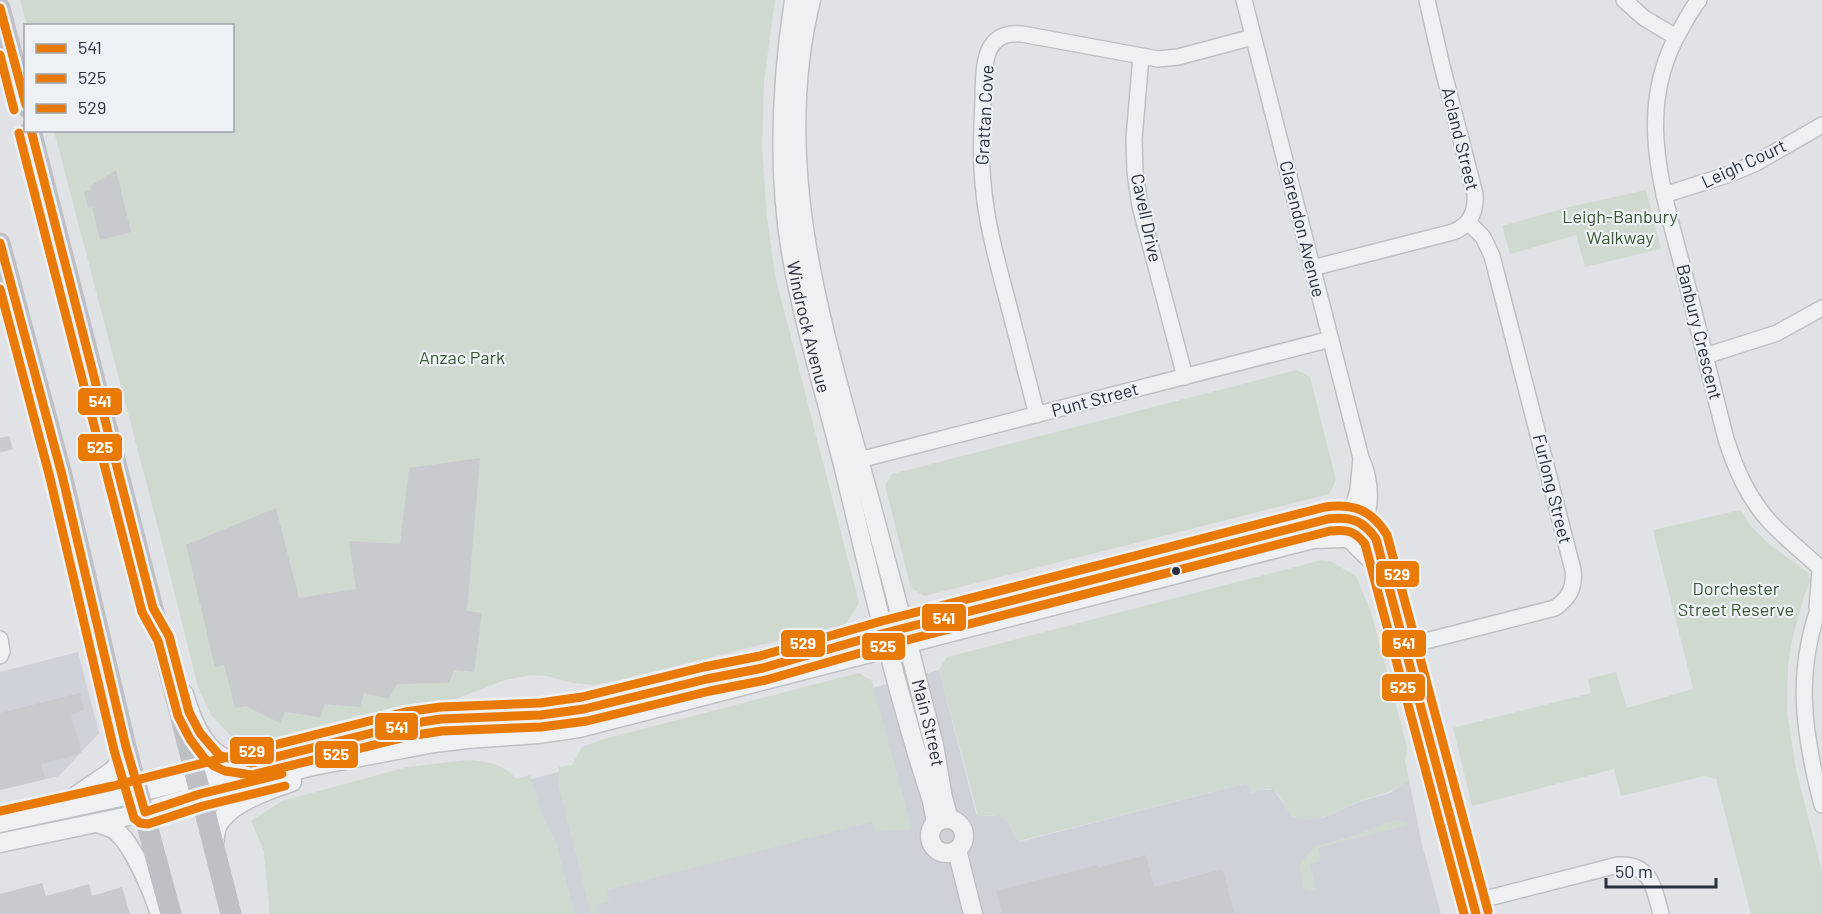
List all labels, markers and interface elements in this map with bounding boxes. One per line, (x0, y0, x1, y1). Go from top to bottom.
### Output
legend (24, 24, 234, 132)
text: 541 (78, 36, 102, 58)
street label: Grattan Cove (970, 64, 998, 166)
text: 525 (78, 66, 106, 88)
street label: Acland Street (1438, 85, 1484, 193)
text: 529 (78, 96, 106, 118)
street label: Leigh Court (1698, 134, 1789, 192)
street label: Clarendon Avenue (1275, 158, 1331, 299)
street label: Cavell Drive (1127, 172, 1167, 264)
park label: Leigh-Banbury Walkway (1562, 205, 1678, 248)
street label: Windrock Avenue (783, 259, 836, 395)
street label: Banbury Crescent (1672, 262, 1727, 402)
park label: Anzac Park (419, 346, 505, 368)
street label: Punt Street (1049, 377, 1141, 421)
line badge: 541 (77, 387, 123, 416)
text: 541 (89, 391, 111, 410)
street label: Furlong Street (1529, 432, 1577, 546)
line badge: 525 (77, 433, 123, 462)
text: 525 (87, 437, 113, 456)
line badge: 529 (1375, 560, 1420, 588)
text: 529 (1384, 564, 1410, 583)
unlabelled marker (1170, 565, 1182, 577)
park label: Dorchester Street Reserve (1678, 577, 1794, 620)
line badge: 541 (921, 603, 967, 632)
text: 541 (933, 608, 955, 627)
line badge: 529 (780, 629, 826, 658)
line badge: 541 (1381, 629, 1427, 658)
line badge: 525 (861, 632, 906, 661)
text: 529 (790, 633, 816, 652)
text: 541 (1393, 633, 1415, 652)
text: 525 (870, 636, 896, 655)
line badge: 525 (1381, 673, 1426, 702)
street label: Main Street (908, 677, 949, 768)
text: 525 (1390, 677, 1416, 696)
line badge: 541 (374, 712, 419, 741)
text: 541 (386, 717, 408, 736)
line badge: 529 (229, 736, 275, 765)
line badge: 525 (314, 740, 359, 769)
text: 529 (239, 741, 265, 760)
text: 525 (323, 744, 349, 763)
scale bar (1606, 851, 1716, 889)
text: 50 m (1615, 860, 1653, 882)

